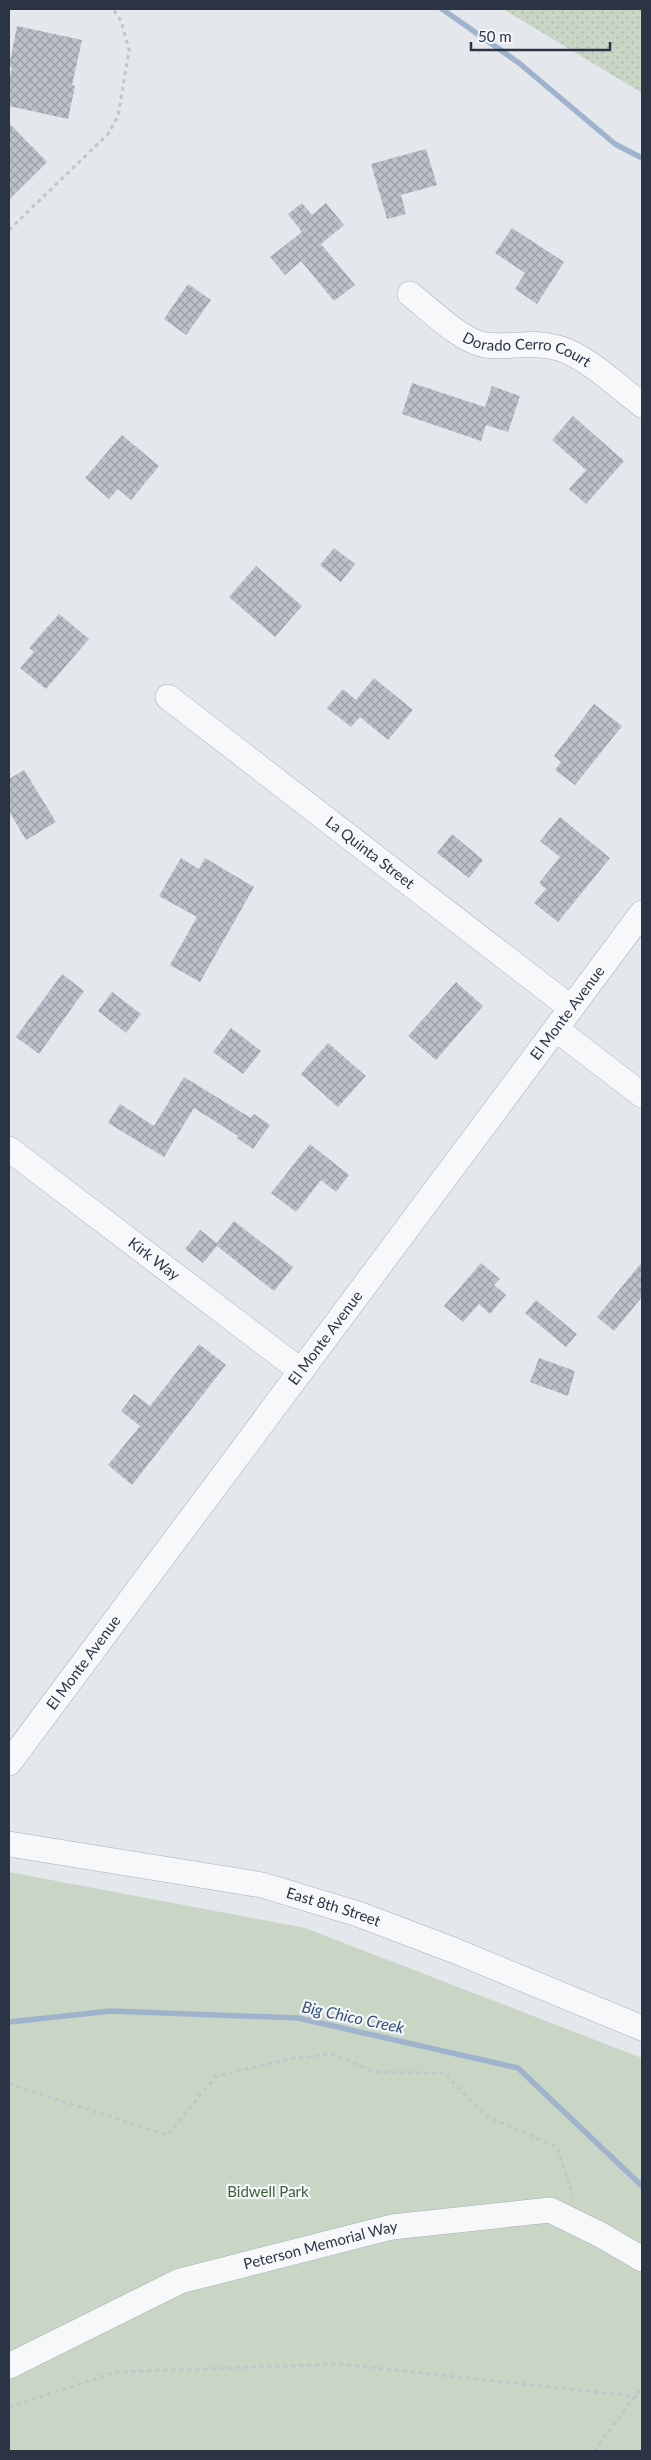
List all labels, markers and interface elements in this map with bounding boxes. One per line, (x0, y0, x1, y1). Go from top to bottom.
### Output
scale bar (471, 20, 610, 52)
text: 50 m (478, 27, 512, 45)
street label: Dorado Cerro Court (460, 327, 595, 371)
street label: La Quinta Street (322, 812, 419, 892)
street label: El Monte Avenue (526, 962, 608, 1063)
street label: Kirk Way (125, 1233, 184, 1284)
street label: El Monte Avenue (284, 1287, 366, 1388)
street label: El Monte Avenue (42, 1611, 124, 1713)
street label: East 8th Street (284, 1883, 384, 1930)
water label: Big Chico Creek (300, 1996, 406, 2037)
park label: Bidwell Park (227, 2182, 309, 2200)
street label: Peterson Memorial Way (241, 2216, 399, 2272)

